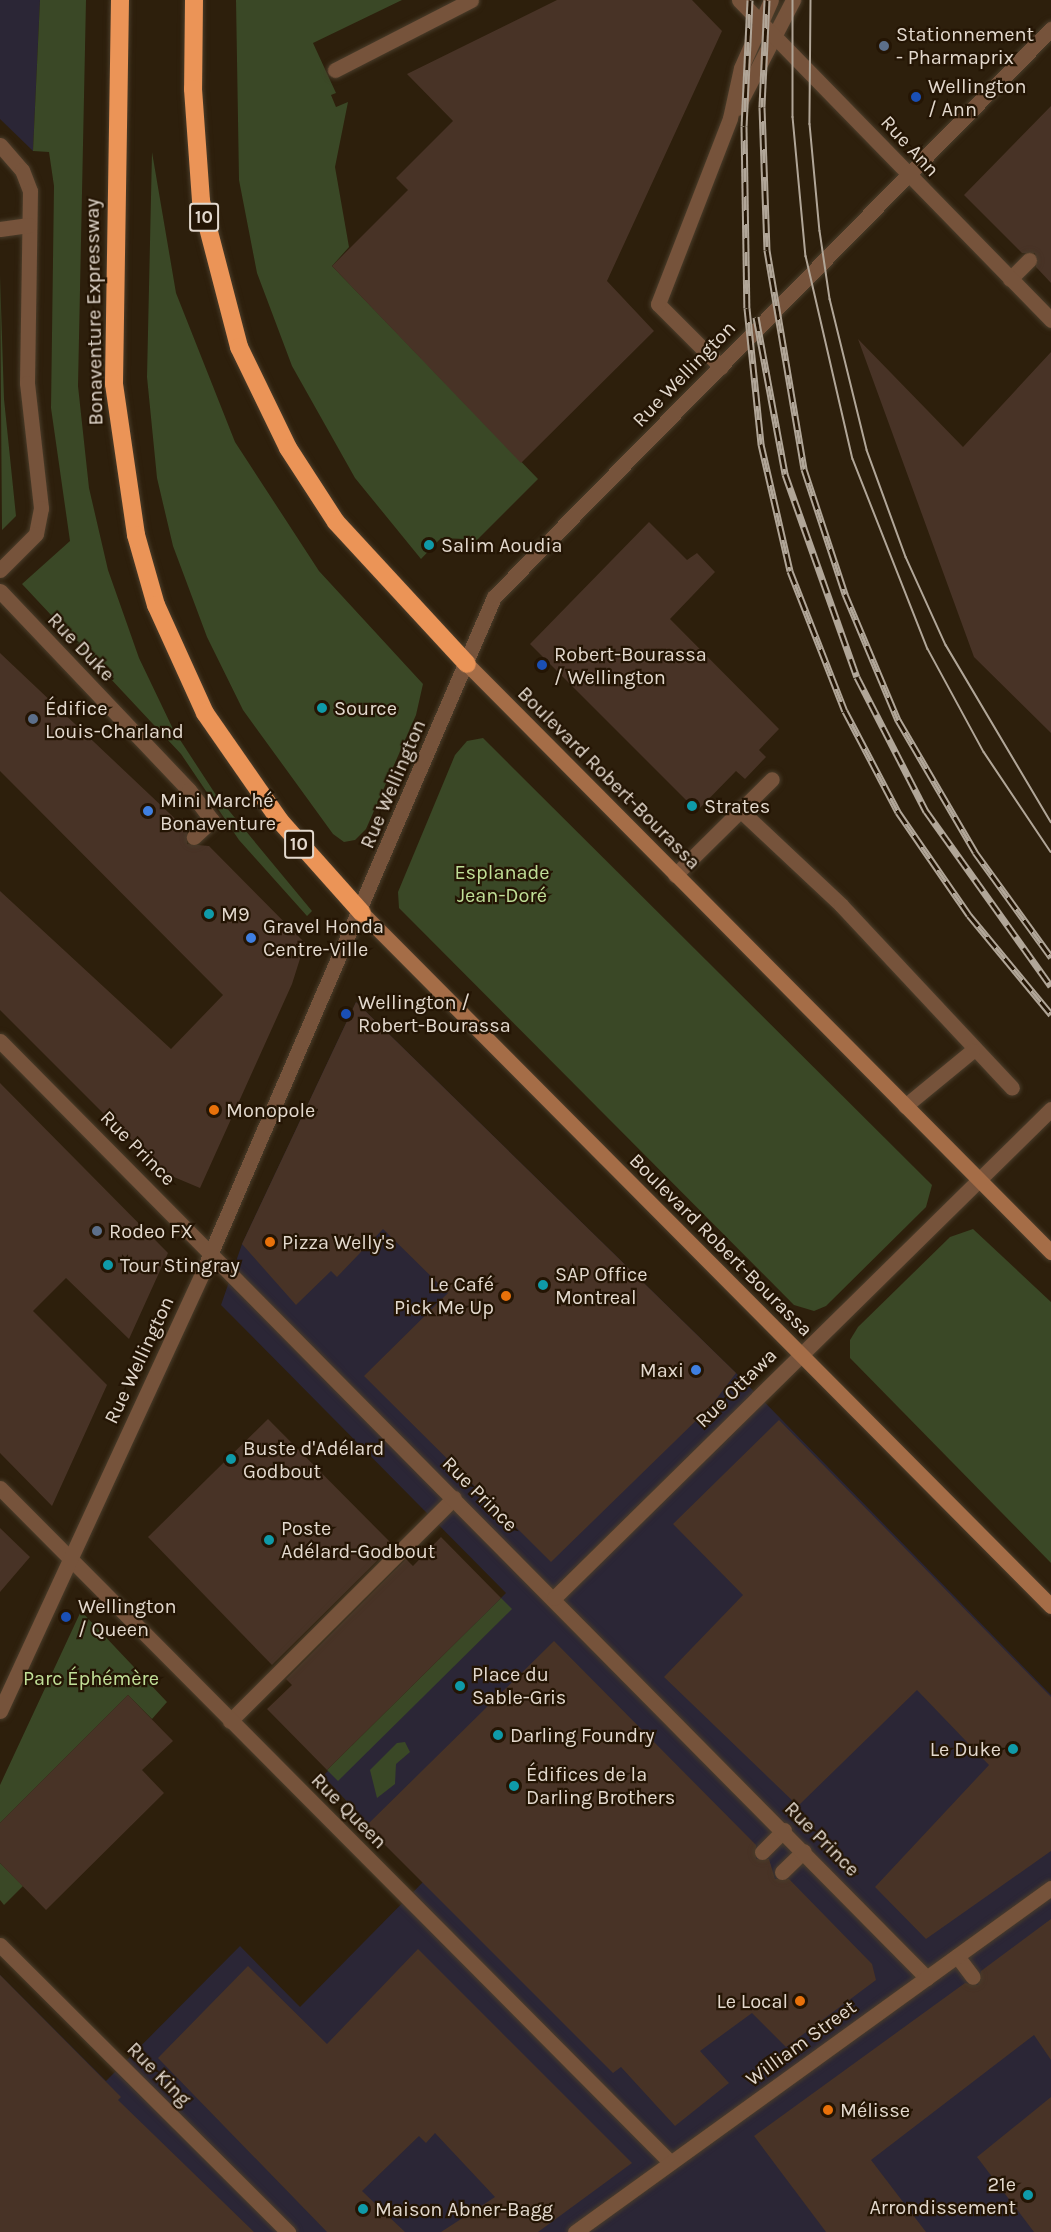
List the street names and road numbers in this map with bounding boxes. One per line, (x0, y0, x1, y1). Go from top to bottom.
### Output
street label: Rue Ann (876, 110, 944, 182)
street label: Bonaventure Expressway (80, 198, 108, 426)
road number: 10 (189, 202, 219, 232)
street label: Rue Wellington (627, 316, 741, 432)
street label: Rue Duke (42, 608, 120, 686)
street label: Boulevard Robert-Bourassa (512, 681, 706, 875)
street label: Rue Wellington (355, 716, 431, 852)
road number: 10 (284, 829, 314, 859)
street label: Rue Prince (95, 1105, 181, 1191)
street label: Boulevard Robert-Bourassa (624, 1148, 818, 1342)
street label: Rue Wellington (99, 1292, 179, 1428)
street label: Rue Ottawa (690, 1343, 782, 1433)
street label: Rue Prince (437, 1451, 523, 1537)
street label: Rue Queen (306, 1768, 392, 1854)
street label: Rue Prince (779, 1796, 865, 1882)
street label: William Street (741, 1995, 861, 2091)
street label: Rue King (122, 2037, 196, 2111)

